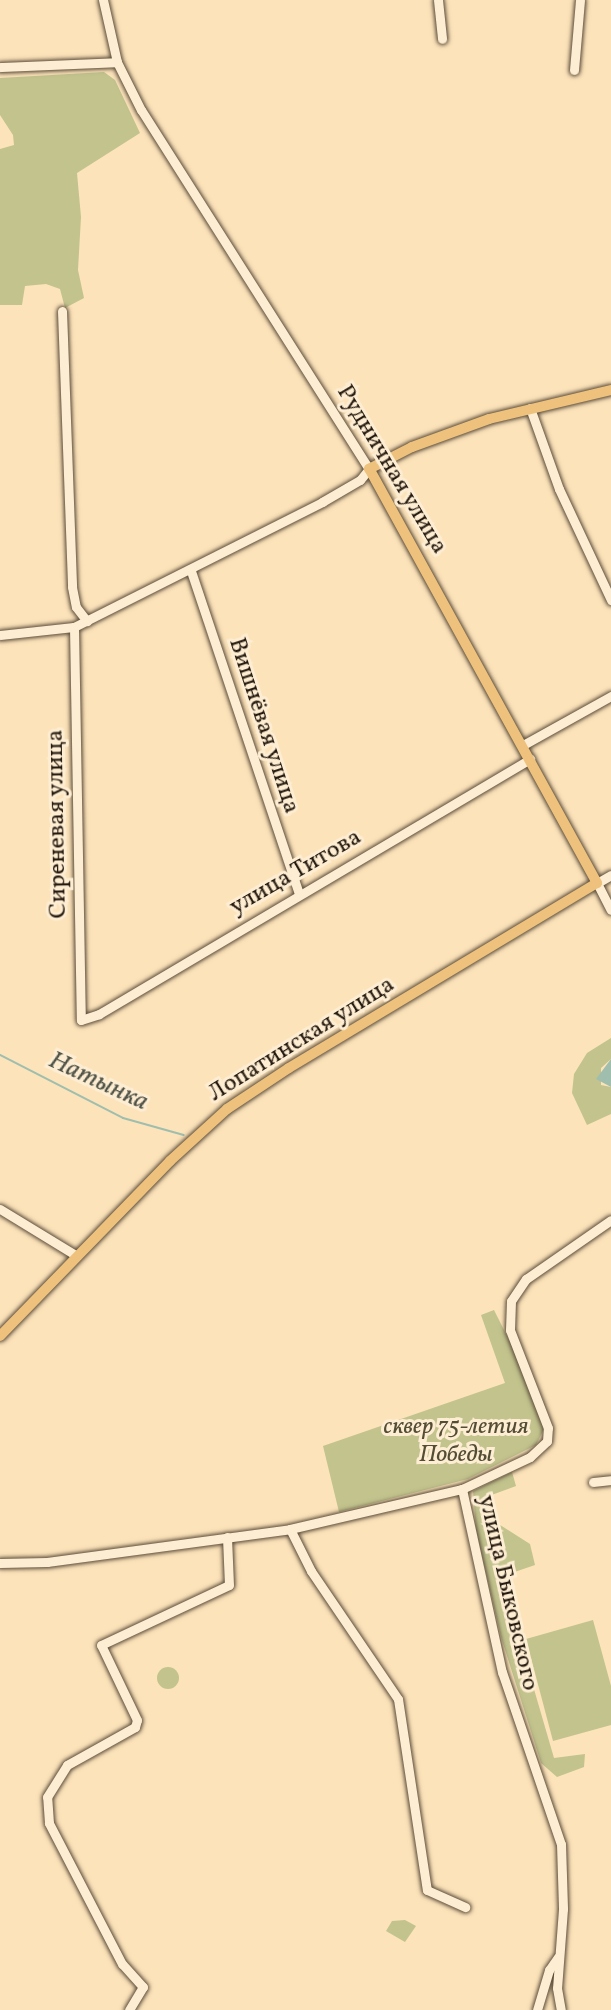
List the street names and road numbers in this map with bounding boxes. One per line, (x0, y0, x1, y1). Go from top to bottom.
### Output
street label: Рудничная улица (329, 380, 453, 560)
street label: Вишнёвая улица (221, 634, 305, 818)
street label: Сиреневая улица (42, 729, 74, 919)
street label: улица Титова (225, 824, 367, 922)
street label: Лопатинская улица (203, 971, 401, 1109)
street label: улица Быковского (471, 1492, 543, 1694)

